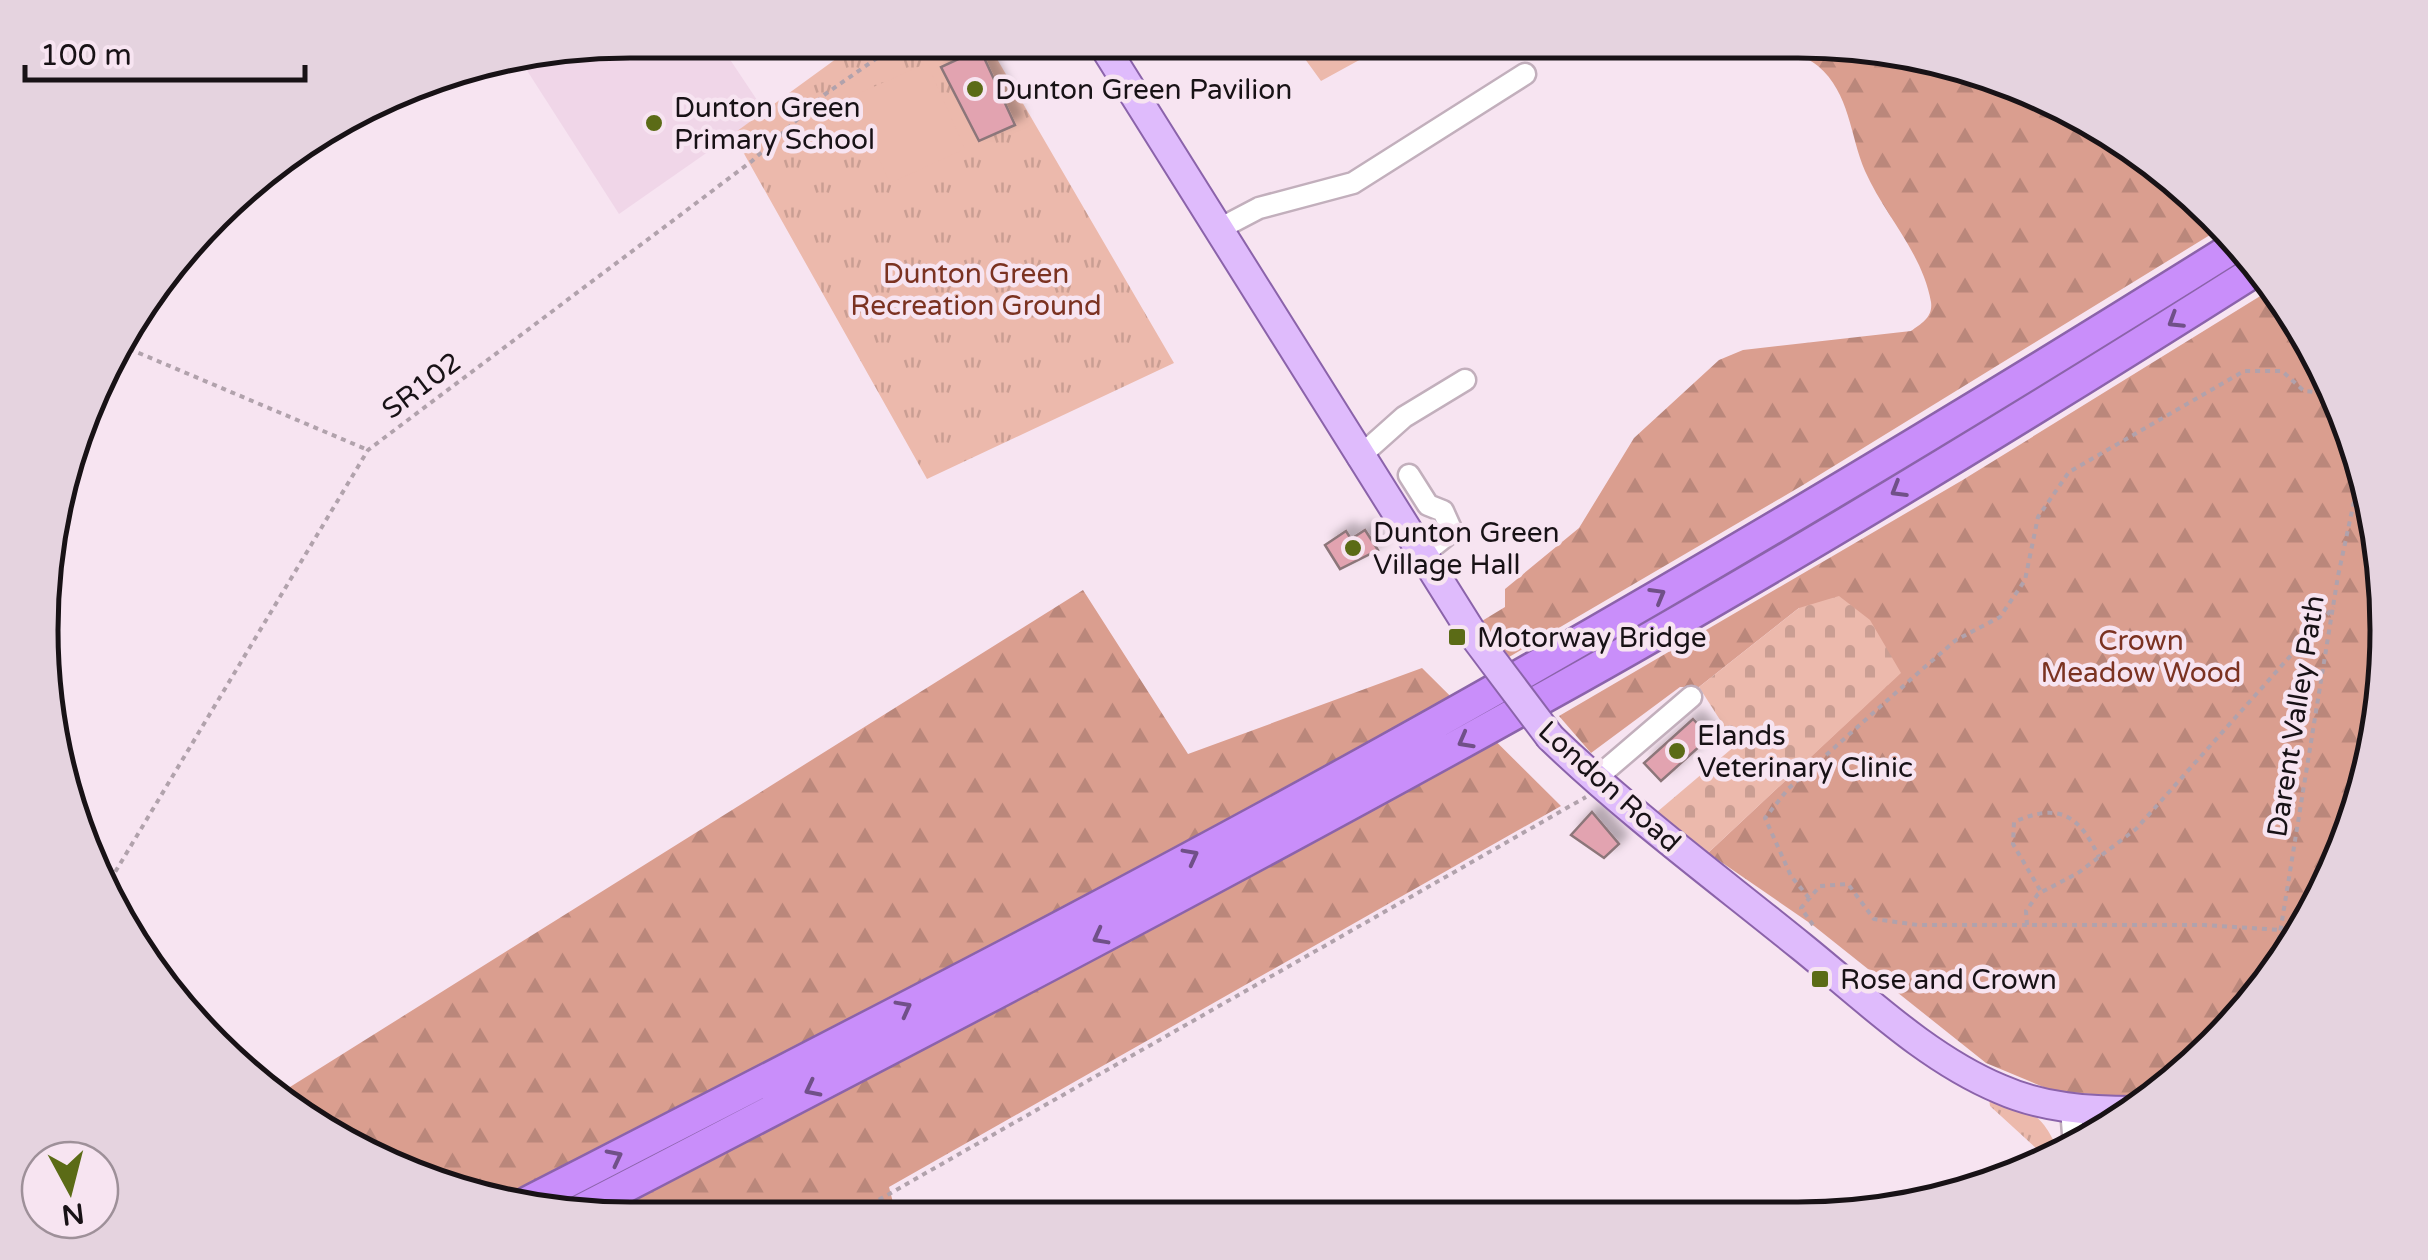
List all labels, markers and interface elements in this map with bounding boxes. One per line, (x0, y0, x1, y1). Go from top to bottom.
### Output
scale bar (25, 20, 305, 82)
text: 100 m (40, 37, 132, 74)
place label: Dunton Green Pavilion (995, 73, 1292, 107)
marker: Dunton Green Pavilion (964, 78, 986, 100)
place label: Dunton Green Primary School (674, 91, 875, 157)
marker: Dunton Green Primary School (643, 112, 665, 134)
park label: Dunton Green Recreation Ground (850, 257, 1102, 323)
one-way arrow (2168, 309, 2186, 328)
street label: SR102 (375, 345, 468, 426)
one-way arrow (1891, 478, 1909, 498)
place label: Dunton Green Village Hall (1373, 516, 1560, 582)
marker: Dunton Green Village Hall (1342, 537, 1364, 559)
one-way arrow (1647, 588, 1665, 607)
street label: Darent Valley Path (2260, 593, 2332, 839)
place label: Motorway Bridge (1477, 621, 1707, 655)
park label: Crown Meadow Wood (2041, 624, 2241, 690)
marker: Motorway Bridge (1446, 626, 1468, 648)
street label: London Road (1531, 714, 1687, 859)
place label: Elands Veterinary Clinic (1697, 719, 1913, 785)
one-way arrow (1458, 728, 1476, 748)
marker: Elands Veterinary Clinic (1666, 740, 1688, 762)
one-way arrow (1181, 849, 1199, 868)
one-way arrow (1092, 925, 1110, 945)
place label: Rose and Crown (1840, 963, 2057, 997)
marker: Rose and Crown (1809, 968, 1831, 990)
one-way arrow (893, 1001, 911, 1020)
one-way arrow (805, 1077, 823, 1096)
north arrow (20, 1140, 120, 1240)
one-way arrow (605, 1150, 623, 1169)
text: N (60, 1196, 86, 1232)

